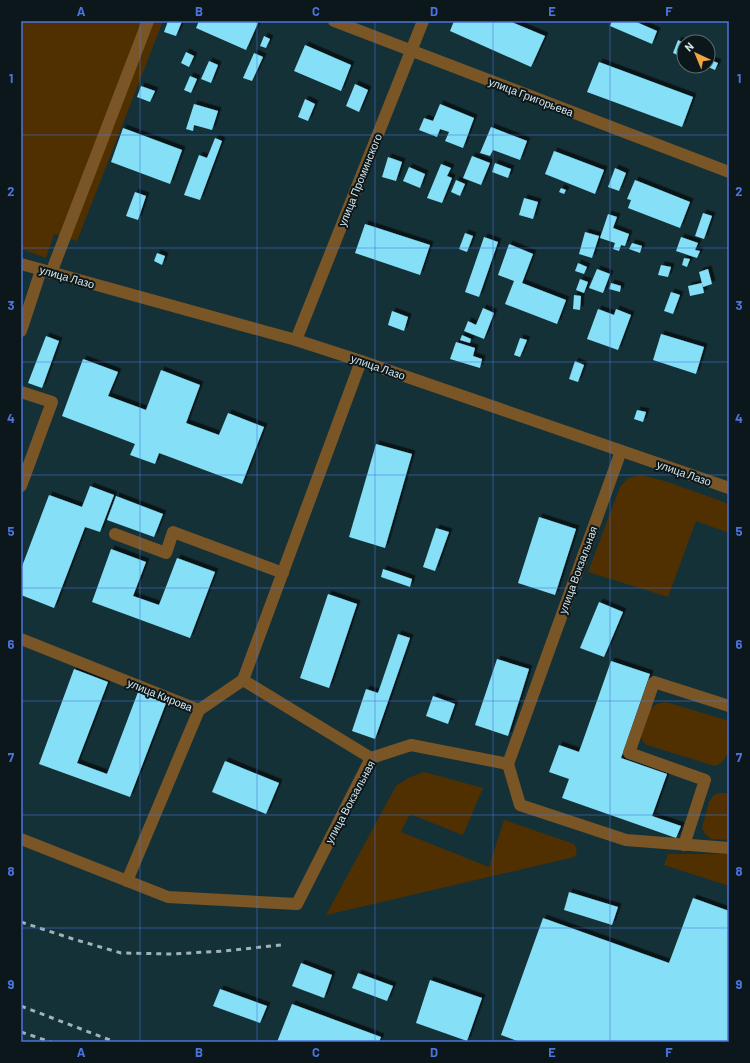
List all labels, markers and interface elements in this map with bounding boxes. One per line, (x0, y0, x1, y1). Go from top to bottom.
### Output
text: A (77, 3, 86, 19)
text: B (195, 3, 203, 19)
text: C (312, 3, 320, 19)
text: D (430, 3, 438, 19)
text: E (548, 3, 556, 19)
text: F (665, 3, 673, 19)
north arrow (676, 34, 716, 74)
text: N (682, 39, 696, 54)
text: 1 (9, 70, 13, 86)
text: 1 (737, 70, 741, 86)
street label: улица Григорьева (487, 74, 576, 119)
street label: улица Проминского (335, 132, 384, 228)
text: 2 (7, 183, 15, 199)
text: 2 (735, 183, 743, 199)
street label: улица Лазо (38, 262, 96, 291)
text: 3 (7, 297, 15, 313)
text: 3 (735, 297, 743, 313)
street label: улица Лазо (349, 351, 407, 382)
text: 4 (7, 410, 15, 426)
text: 4 (735, 410, 743, 426)
street label: улица Лазо (655, 457, 713, 488)
text: 5 (7, 523, 15, 539)
text: 5 (735, 523, 743, 539)
street label: улица Вокзальная (556, 524, 599, 615)
text: 6 (8, 636, 15, 652)
text: 6 (736, 636, 743, 652)
street label: улица Кирова (126, 676, 195, 714)
text: 7 (8, 749, 15, 765)
text: 7 (736, 749, 743, 765)
street label: улица Вокзальная (322, 758, 377, 846)
text: 8 (7, 863, 15, 879)
text: 8 (735, 863, 743, 879)
text: 9 (8, 976, 15, 992)
text: 9 (736, 976, 743, 992)
text: A (77, 1044, 86, 1060)
text: B (195, 1044, 203, 1060)
text: C (312, 1044, 320, 1060)
text: D (430, 1044, 438, 1060)
text: E (548, 1044, 556, 1060)
text: F (665, 1044, 673, 1060)

